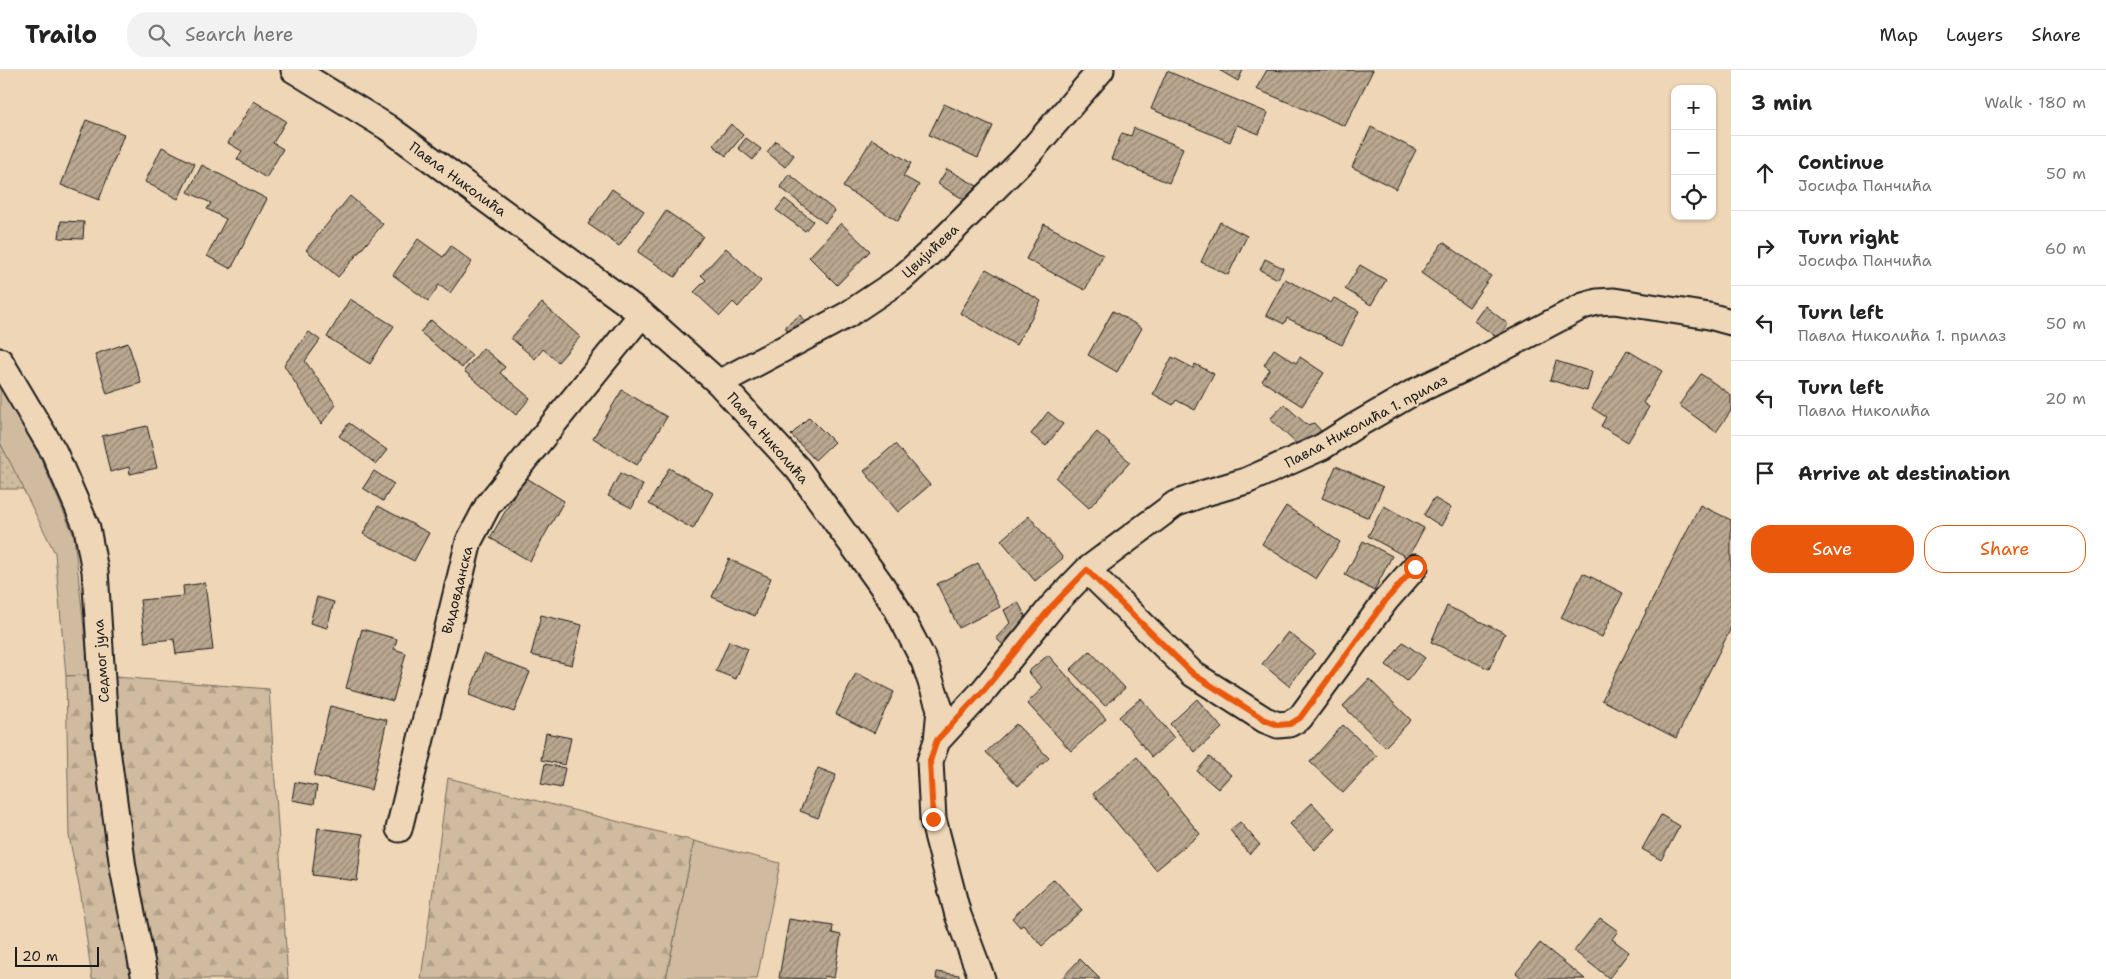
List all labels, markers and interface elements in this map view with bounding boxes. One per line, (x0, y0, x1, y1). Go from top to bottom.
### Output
search box (127, 12, 477, 57)
text: Trailo (25, 19, 97, 51)
icon: search (145, 21, 173, 49)
text: Search here (185, 22, 294, 47)
text: Map (1880, 23, 1918, 47)
text: Layers (1946, 23, 2003, 47)
text: Share (2031, 23, 2081, 47)
map controls (1671, 85, 1716, 220)
button: + (1671, 85, 1716, 130)
text: 3 min (1751, 89, 1812, 117)
text: Walk · 180 m (1984, 92, 2086, 113)
button: − (1671, 130, 1716, 175)
street label: Павла Николића (406, 138, 510, 220)
text: Continue (1798, 150, 1884, 175)
icon: ahead (1751, 159, 1779, 187)
text: 50 m (2046, 163, 2086, 184)
button: locate (1671, 175, 1716, 220)
text: Јосифа Панчића (1798, 175, 1932, 196)
street label: Цвијићева (898, 220, 963, 282)
text: Turn right (1798, 225, 1899, 250)
icon: right (1751, 234, 1779, 262)
text: 60 m (2045, 238, 2086, 259)
text: Јосифа Панчића (1798, 250, 1932, 271)
text: Turn left (1798, 300, 1884, 325)
icon: left (1751, 309, 1779, 337)
text: 50 m (2046, 313, 2086, 334)
text: Павла Николића 1. прилаз (1798, 325, 2006, 346)
street label: Павла Николића 1. прилаз (1281, 370, 1451, 472)
text: Turn left (1798, 375, 1884, 400)
icon: left (1751, 384, 1779, 412)
text: 20 m (2045, 388, 2086, 409)
street label: Павла Николића (723, 389, 813, 488)
text: Павла Николића (1798, 400, 1930, 421)
icon: arrive (1751, 459, 1779, 487)
text: Arrive at destination (1798, 461, 2010, 486)
button: Save (1751, 525, 1914, 573)
button: Share (1924, 525, 2086, 573)
street label: Видовданска (437, 544, 477, 636)
route start (1404, 556, 1427, 579)
street label: Седмог јула (89, 619, 113, 703)
route end (922, 808, 945, 831)
scale bar (15, 944, 99, 967)
text: 20 m (22, 947, 58, 965)

